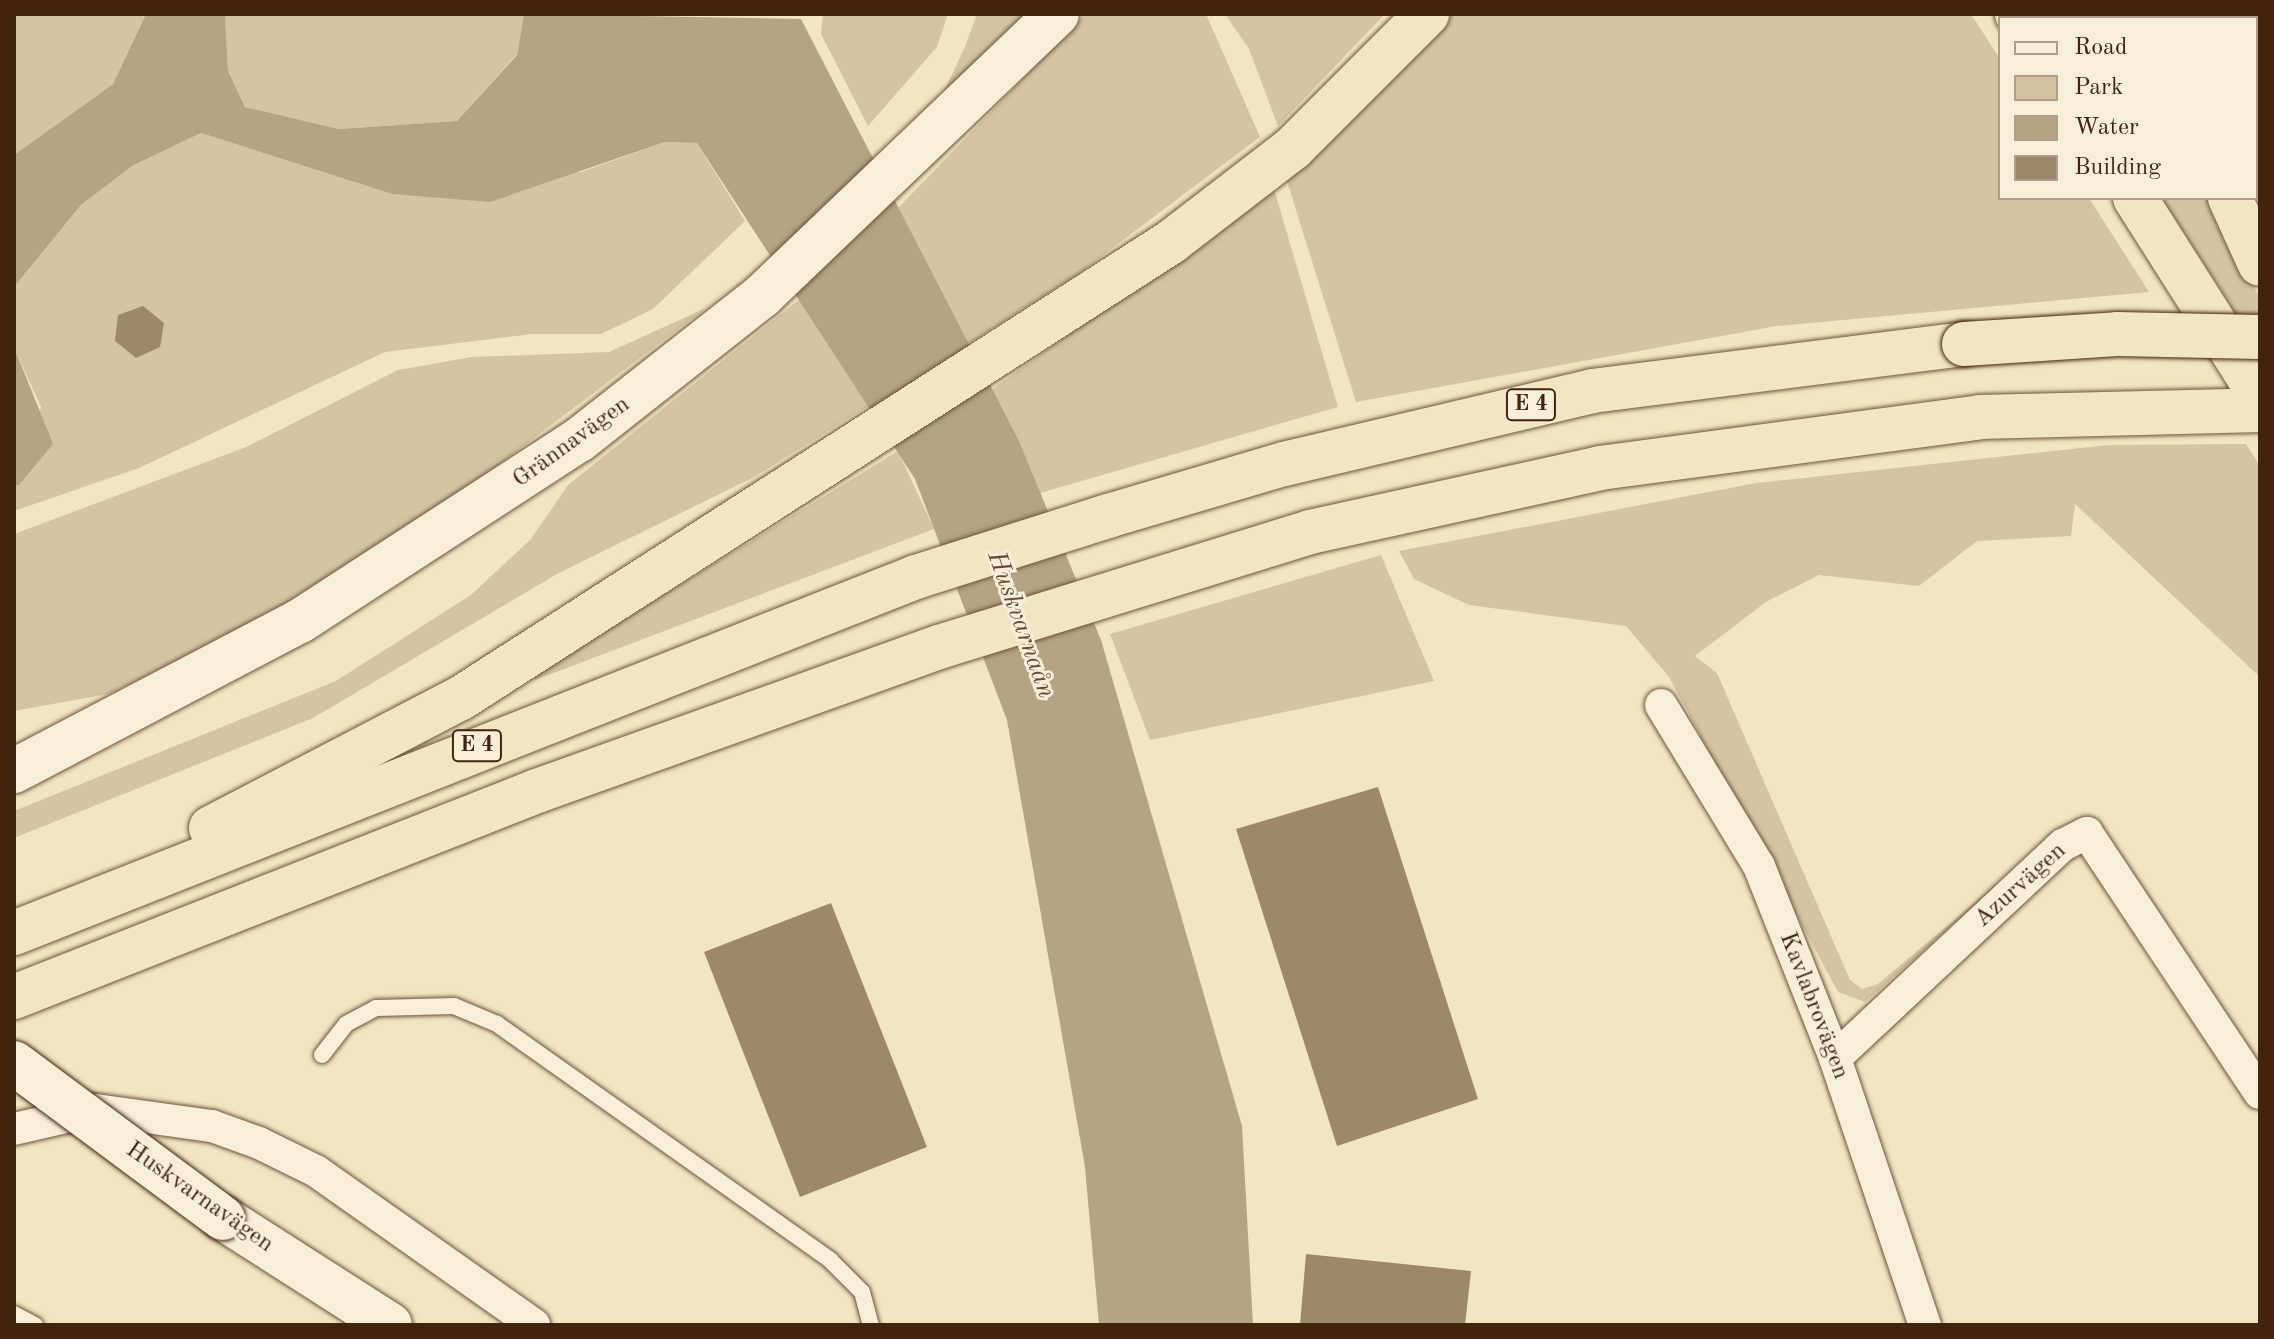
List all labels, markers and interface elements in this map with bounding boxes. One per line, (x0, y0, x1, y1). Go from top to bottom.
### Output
legend (1998, 16, 2258, 200)
text: Road (2074, 36, 2127, 60)
text: Park (2074, 76, 2123, 100)
text: Water (2074, 116, 2139, 140)
text: Building (2074, 156, 2161, 180)
road number: E 4 (1505, 387, 1557, 423)
street label: Grännavägen (508, 391, 636, 495)
water label: Huskvarnaån (979, 547, 1061, 703)
road number: E 4 (451, 728, 503, 764)
street label: Azurvägen (1969, 837, 2073, 935)
street label: Kavlabrovägen (1772, 929, 1854, 1083)
street label: Huskvarnavägen (120, 1136, 278, 1260)

